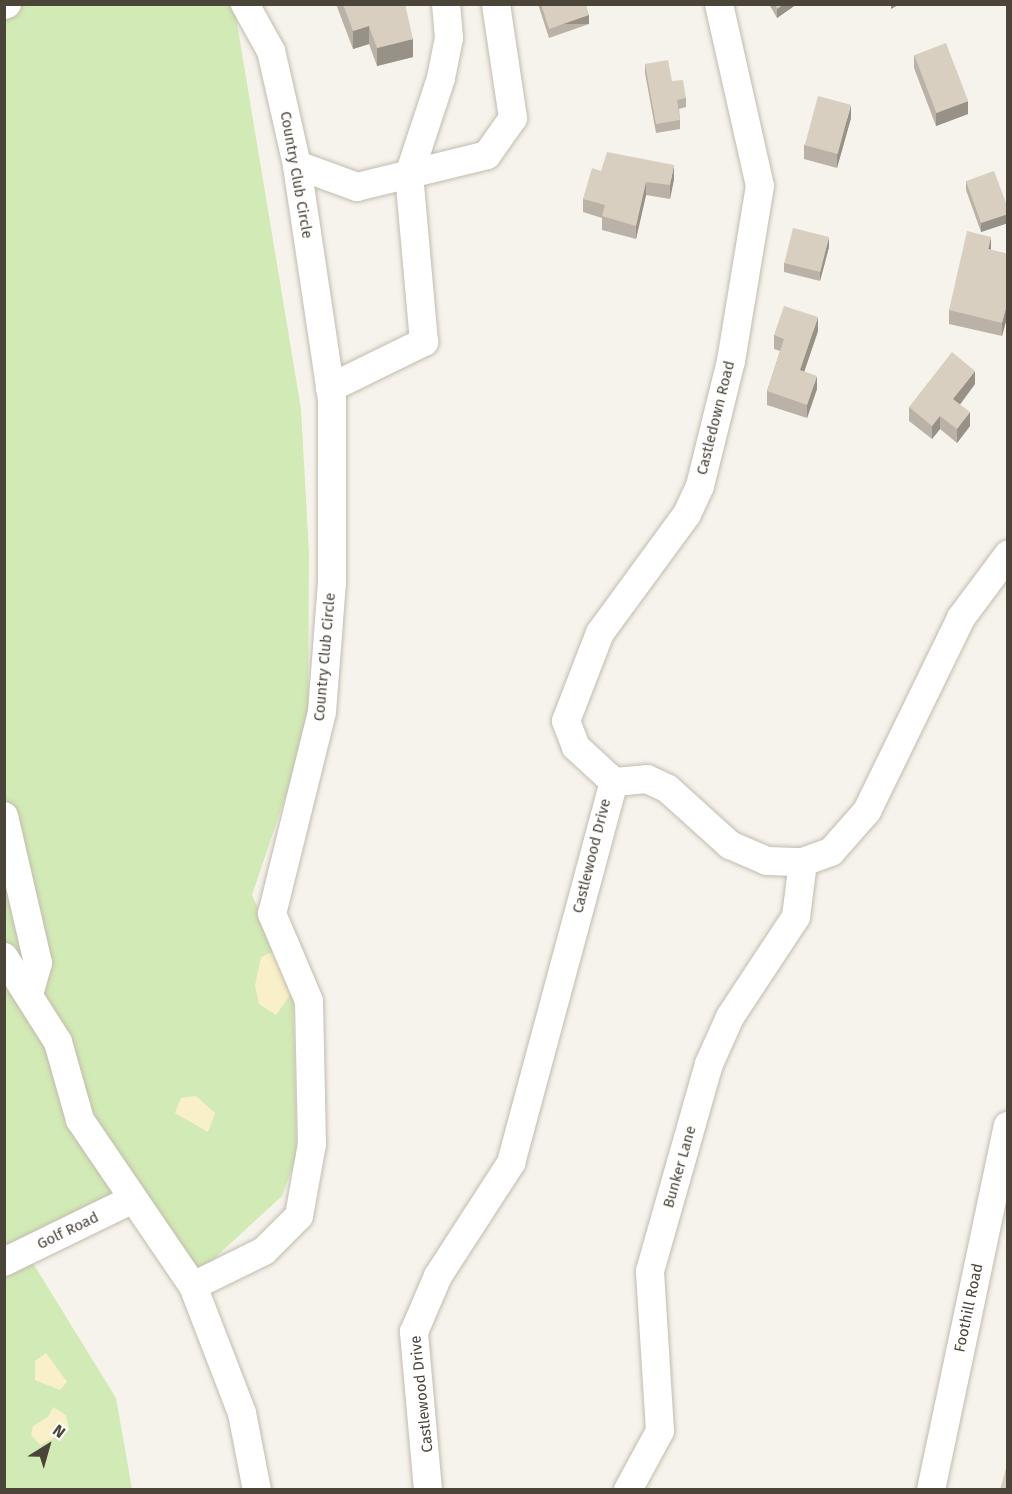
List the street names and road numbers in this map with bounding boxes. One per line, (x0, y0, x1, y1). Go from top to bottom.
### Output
street label: Country Club Circle (276, 110, 316, 240)
street label: Castledown Road (693, 359, 739, 477)
street label: Country Club Circle (310, 592, 340, 722)
street label: Castlewood Drive (569, 797, 615, 915)
street label: Bunker Lane (660, 1124, 700, 1210)
street label: Golf Road (34, 1208, 102, 1254)
street label: Foothill Road (951, 1262, 987, 1354)
street label: Castlewood Drive (407, 1335, 437, 1453)

